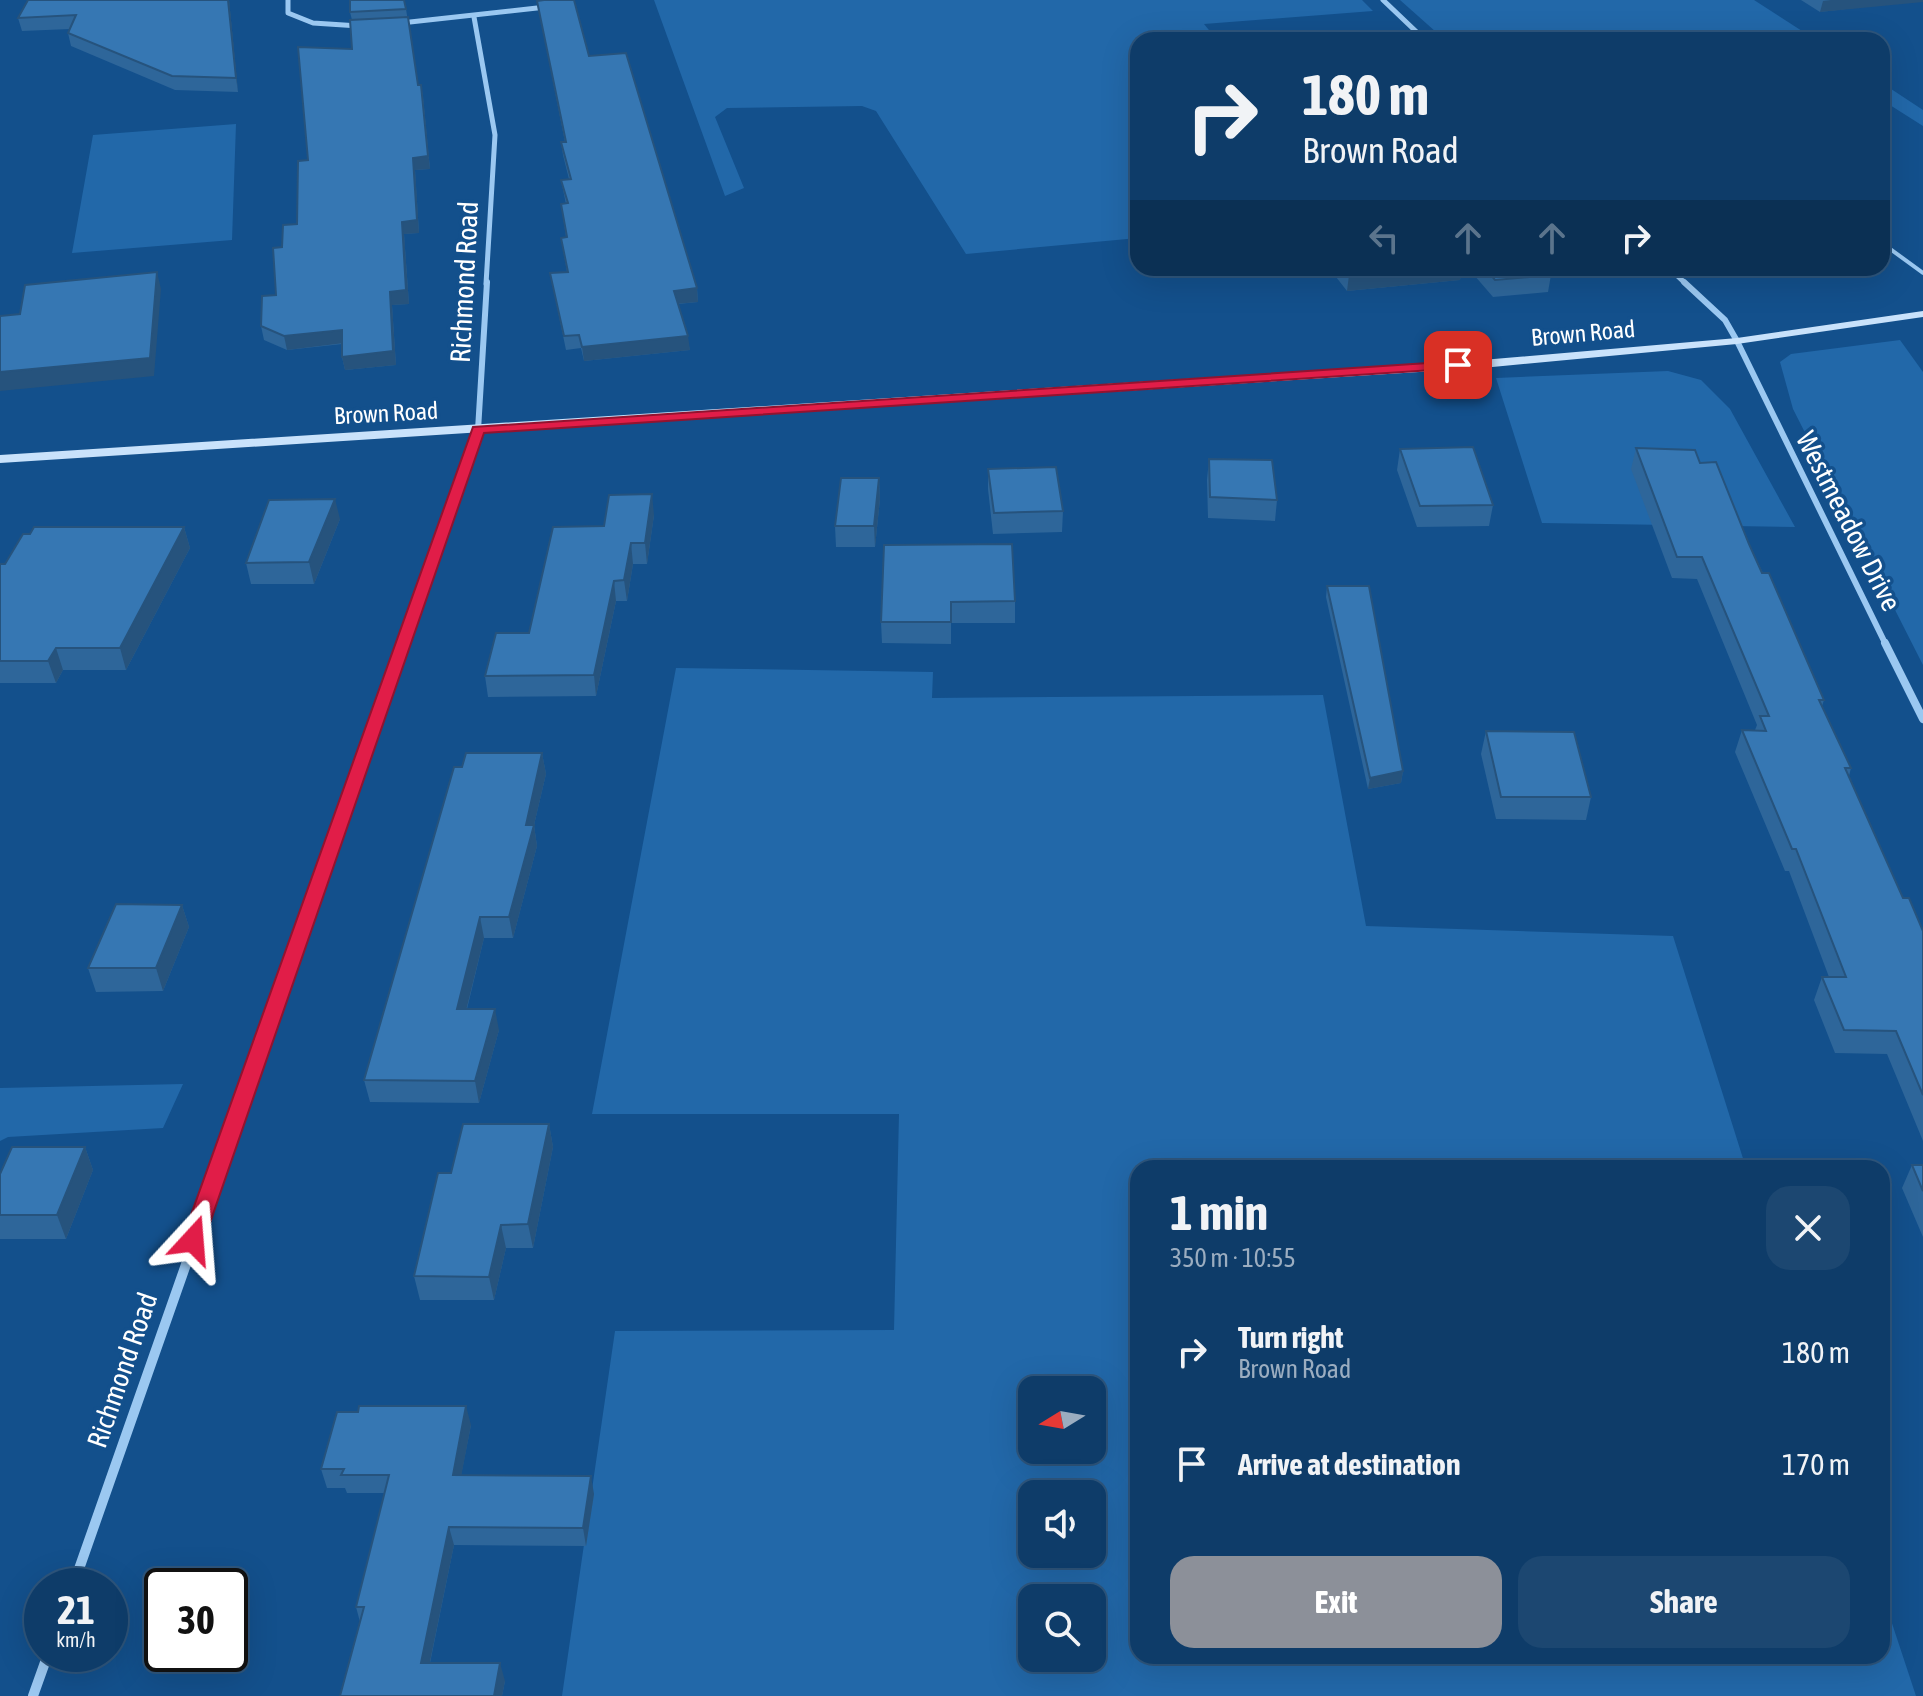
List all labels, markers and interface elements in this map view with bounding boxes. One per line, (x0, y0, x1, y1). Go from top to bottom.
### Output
text: 180 m (1302, 63, 1429, 127)
icon: right (1170, 64, 1274, 168)
text: Brown Road (1302, 129, 1459, 171)
street label: Richmond Road (444, 200, 484, 364)
icon: left (1362, 216, 1406, 260)
icon: ahead (1446, 216, 1490, 260)
icon: ahead (1530, 216, 1574, 260)
icon: right (1614, 216, 1658, 260)
street label: Brown Road (1530, 315, 1636, 351)
pin (1424, 331, 1492, 399)
icon: arrive (1436, 343, 1480, 387)
street label: Brown Road (333, 397, 439, 429)
street label: Westmeadow Drive (1790, 426, 1908, 616)
text: 1 min (1170, 1185, 1268, 1240)
button: close (1766, 1186, 1850, 1270)
position arrow (151, 1198, 235, 1282)
text: 350 m · 10:55 (1170, 1243, 1296, 1273)
street label: Richmond Road (81, 1288, 163, 1452)
text: Turn right (1238, 1320, 1344, 1354)
icon: right (1170, 1330, 1214, 1374)
text: 180 m (1782, 1335, 1850, 1369)
text: Brown Road (1238, 1354, 1351, 1384)
north arrow (1018, 1376, 1106, 1464)
map controls (1018, 1376, 1106, 1672)
icon: arrive (1170, 1442, 1214, 1486)
text: Arrive at destination (1238, 1447, 1460, 1481)
text: 170 m (1782, 1447, 1850, 1481)
button: sound (1018, 1480, 1106, 1568)
button: Exit (1170, 1556, 1502, 1648)
button: Share (1518, 1556, 1850, 1648)
speed limit sign: 30 (144, 1568, 248, 1672)
button: search (1018, 1584, 1106, 1672)
text: 21 (57, 1587, 95, 1632)
text: km/h (56, 1628, 96, 1651)

